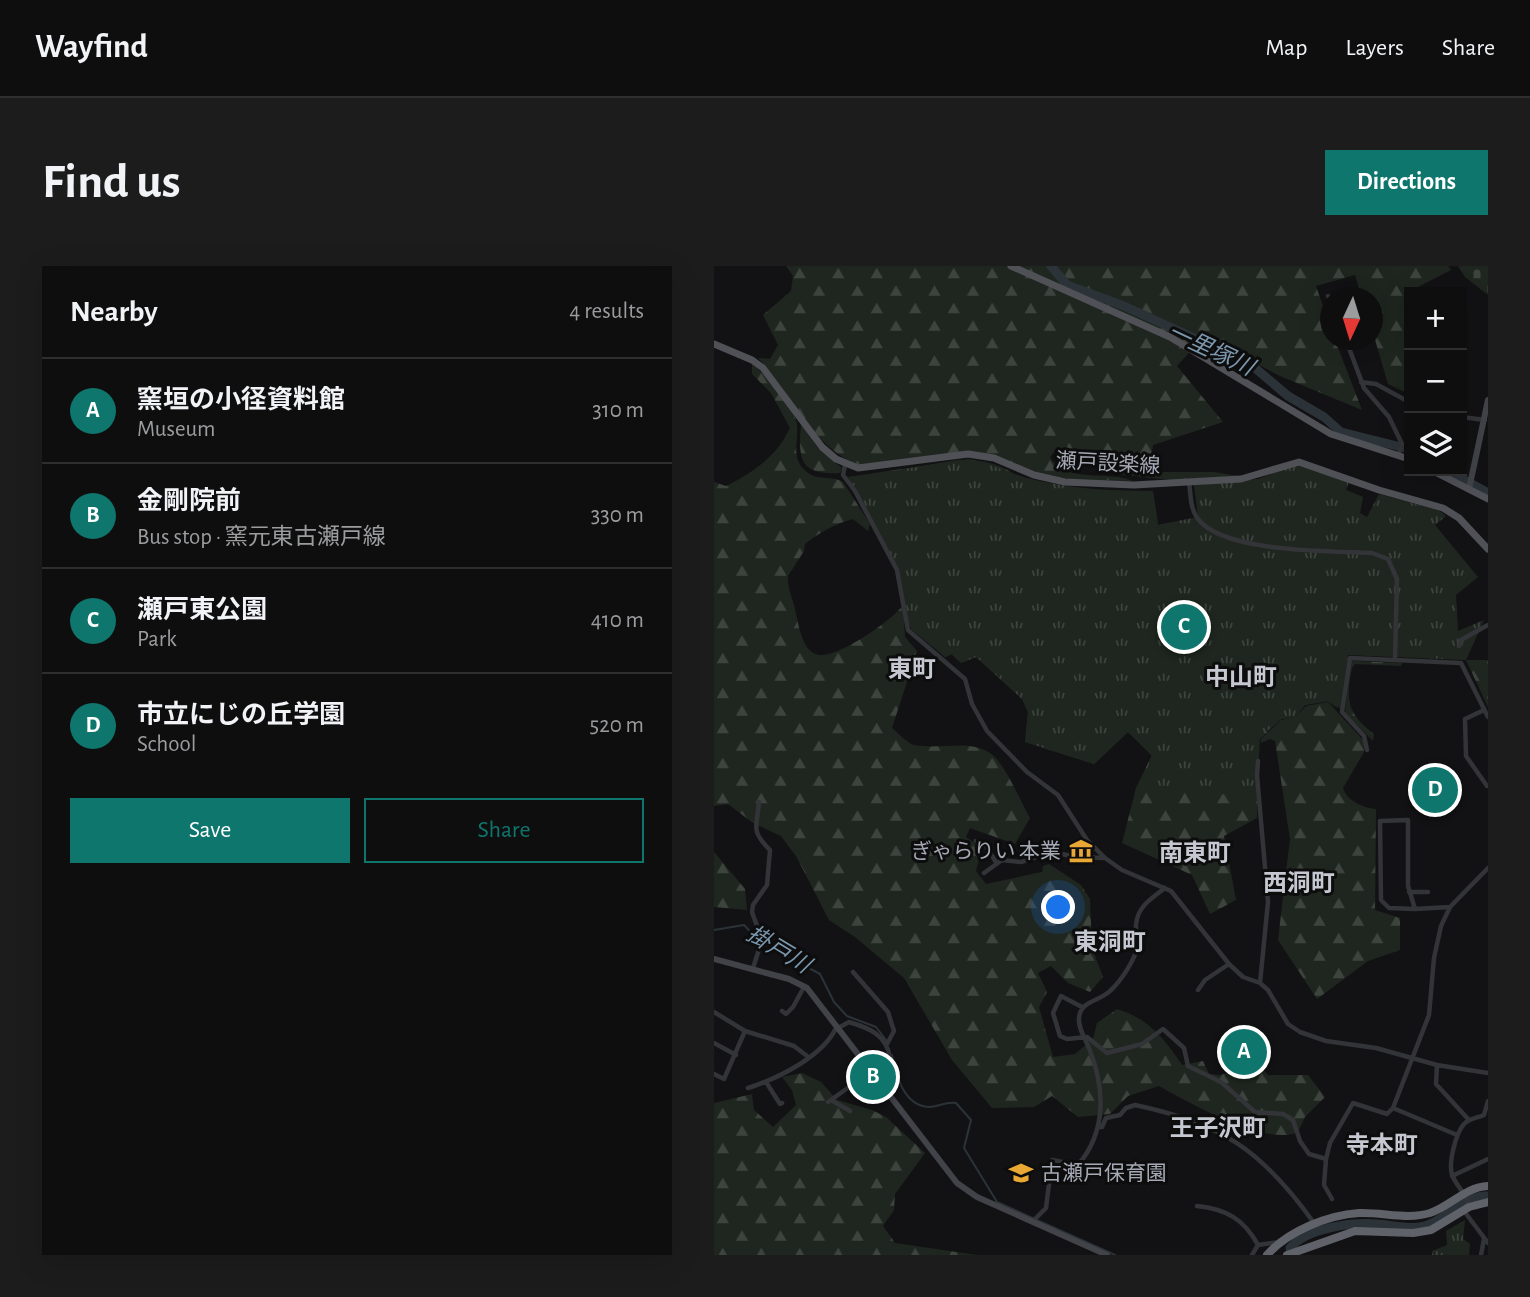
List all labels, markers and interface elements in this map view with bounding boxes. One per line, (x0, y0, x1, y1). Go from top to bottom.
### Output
text: Wayfind (35, 31, 148, 64)
text: Map (1265, 36, 1307, 60)
text: Layers (1345, 36, 1404, 60)
text: Share (1442, 36, 1495, 60)
button: Directions (1325, 150, 1488, 215)
text: Find us (42, 158, 181, 207)
north arrow (1320, 287, 1383, 350)
map controls (1404, 287, 1467, 476)
button: + (1404, 287, 1467, 350)
text: Nearby (70, 297, 158, 327)
text: 4 results (569, 300, 644, 323)
water label: 一里塚川 (1164, 319, 1260, 381)
button: − (1404, 350, 1467, 413)
text: 窯垣の小径資料館 (137, 387, 345, 413)
text: A (86, 399, 100, 422)
text: 310 m (592, 399, 644, 422)
button: layers (1404, 413, 1467, 476)
text: Museum (137, 418, 215, 441)
street label: 瀬戸設楽線 (1055, 449, 1161, 477)
text: 金剛院前 (137, 488, 241, 514)
text: B (86, 504, 100, 527)
text: 330 m (591, 504, 644, 527)
text: Bus stop · 窯元東古瀬戸線 (137, 526, 386, 549)
text: 瀬戸東公園 (137, 597, 267, 623)
pin: C (1161, 601, 1207, 653)
text: C (87, 609, 99, 632)
text: 410 m (591, 609, 644, 632)
text: Park (137, 628, 177, 651)
district label: 東町 (888, 656, 936, 682)
district label: 中山町 (1205, 664, 1277, 690)
text: 市立にじの丘学園 (137, 702, 345, 728)
text: D (85, 714, 101, 737)
text: 520 m (590, 714, 644, 737)
text: School (137, 733, 196, 756)
pin: D (1412, 764, 1458, 816)
button: Save (70, 798, 350, 863)
button: Share (364, 798, 644, 863)
museum icon: ぎゃらりい 本業 (1067, 837, 1095, 865)
place label: ぎゃらりい 本業 (911, 840, 1061, 862)
district label: 南東町 (1159, 840, 1231, 866)
district label: 西洞町 (1263, 870, 1335, 896)
your location (1041, 890, 1075, 924)
water label: 掛戸川 (743, 921, 817, 979)
district label: 東洞町 (1074, 929, 1146, 955)
pin: A (1221, 1026, 1267, 1078)
pin: B (850, 1051, 896, 1103)
district label: 王子沢町 (1170, 1115, 1266, 1141)
district label: 寺本町 (1346, 1132, 1418, 1158)
school or university icon: 古瀬戸保育園 (1007, 1159, 1035, 1187)
place label: 古瀬戸保育園 (1041, 1162, 1167, 1184)

